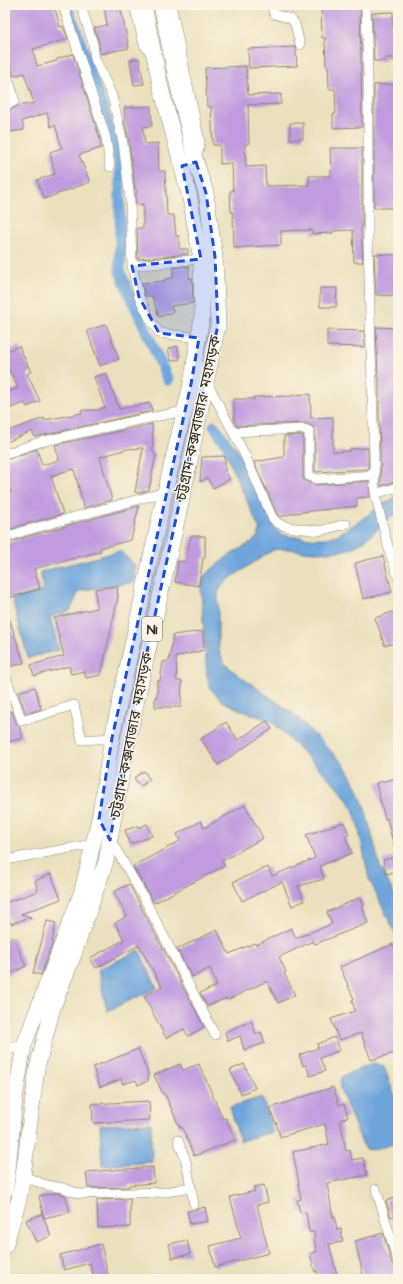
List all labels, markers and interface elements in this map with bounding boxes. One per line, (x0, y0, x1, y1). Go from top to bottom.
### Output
street label: চট্টগ্রাম-কক্সবাজার মহাসড়ক (171, 333, 226, 504)
road number: N1 (142, 617, 162, 641)
street label: চট্টগ্রাম-কক্সবাজার মহাসড়ক (105, 650, 158, 821)

